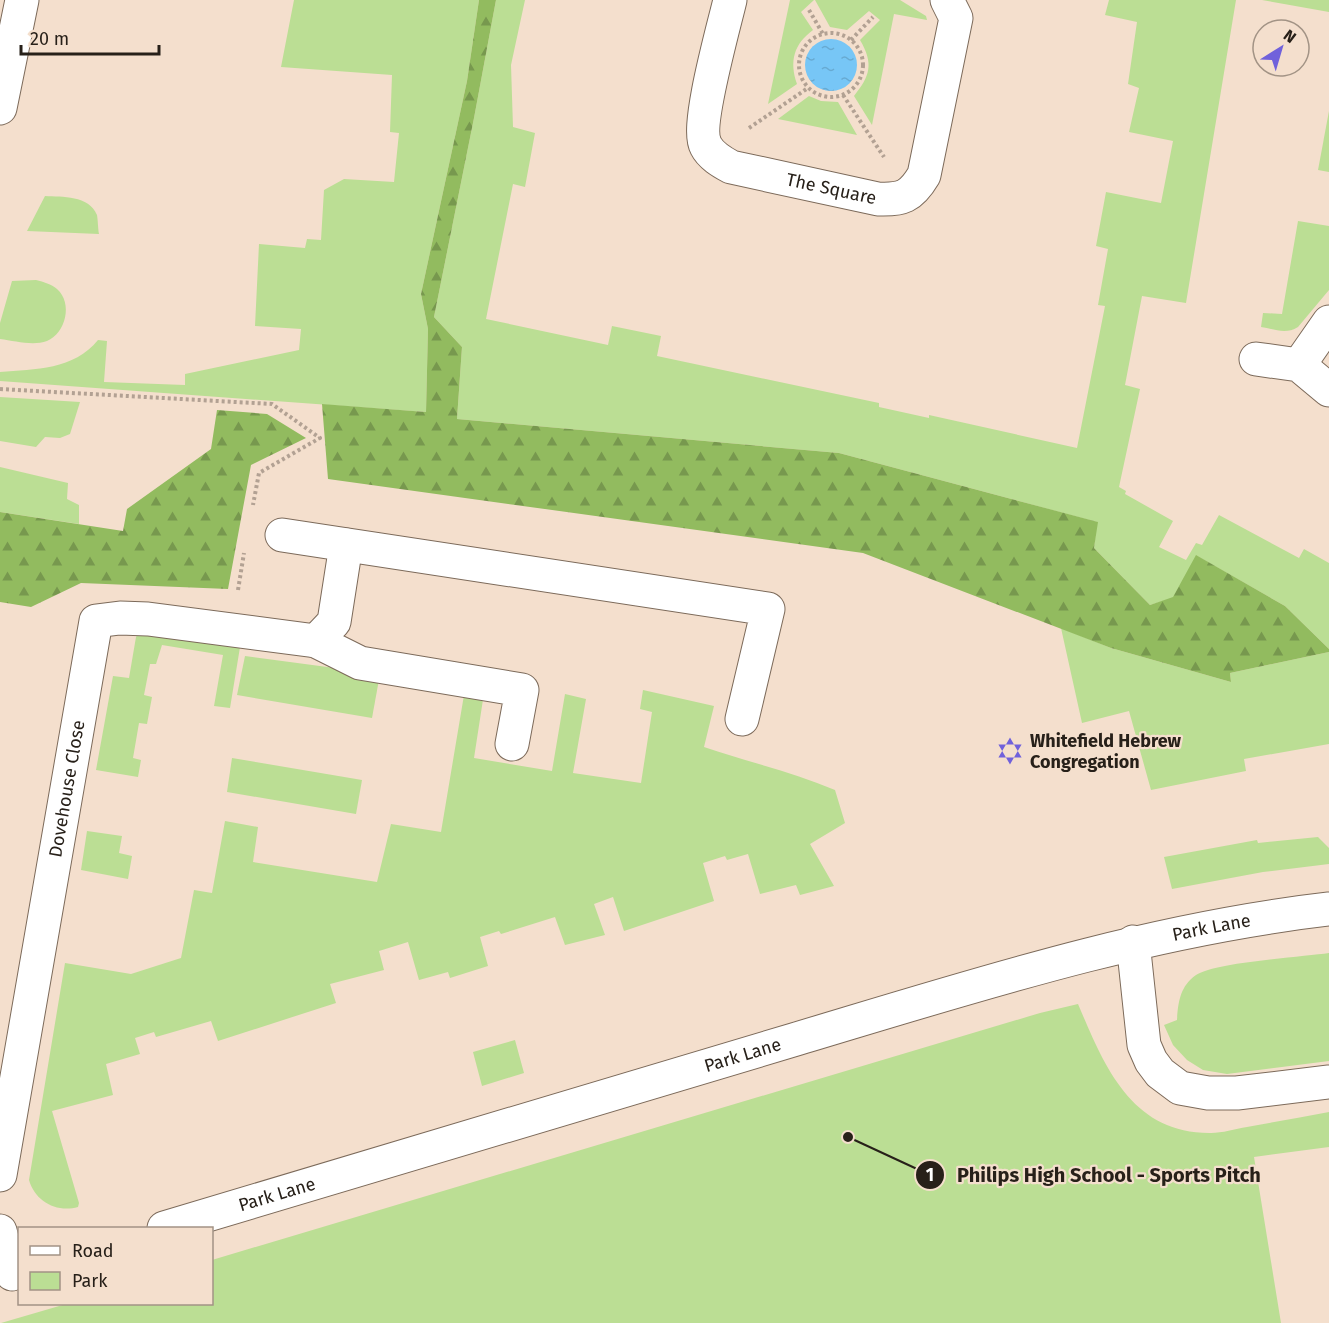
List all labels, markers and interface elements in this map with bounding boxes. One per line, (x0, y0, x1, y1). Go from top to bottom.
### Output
scale bar (21, 18, 159, 56)
north arrow (1251, 18, 1311, 78)
text: N (1280, 26, 1300, 47)
text: 20 m (30, 28, 69, 50)
street label: The Square (784, 168, 878, 209)
street label: Dovehouse Close (44, 718, 90, 859)
place label: Whitefield Hebrew Congregation (1030, 730, 1182, 773)
synagogue icon: Whitefield Hebrew Congregation (995, 736, 1025, 766)
street label: Park Lane (1170, 909, 1252, 946)
street label: Park Lane (702, 1033, 784, 1077)
callout: Philips High School - Sports Pitch (915, 1156, 1273, 1194)
text: Philips High School - Sports Pitch (957, 1163, 1261, 1187)
text: 1 (926, 1164, 934, 1186)
street label: Park Lane (236, 1173, 318, 1216)
legend (18, 1227, 213, 1305)
text: Road (72, 1240, 114, 1262)
text: Park (72, 1270, 108, 1292)

